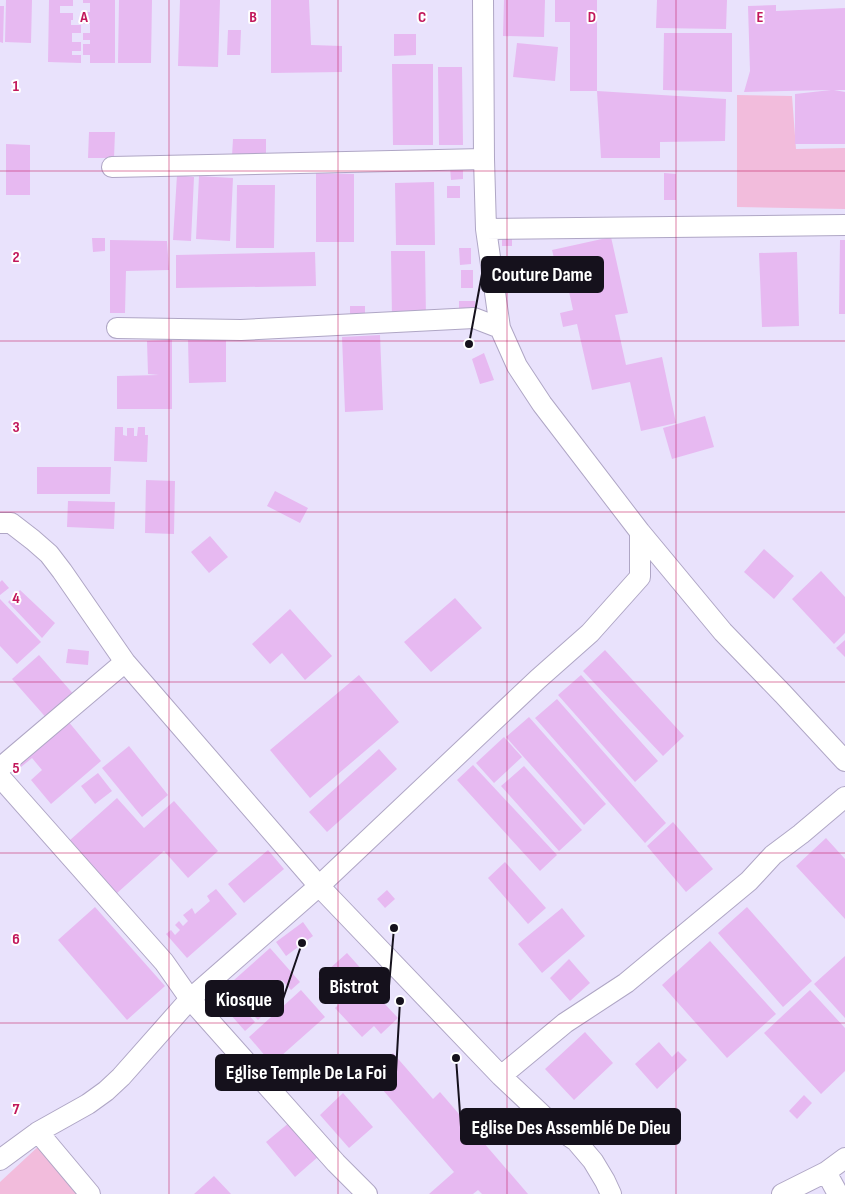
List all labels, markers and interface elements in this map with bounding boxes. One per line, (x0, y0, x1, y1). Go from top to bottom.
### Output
text: A (79, 8, 88, 27)
text: B (249, 8, 257, 27)
text: C (418, 8, 426, 27)
text: D (588, 8, 596, 27)
text: E (757, 8, 764, 27)
text: 1 (13, 77, 20, 96)
text: 2 (12, 248, 20, 267)
callout: Couture Dame (482, 257, 603, 292)
text: Couture Dame (492, 263, 592, 287)
text: 3 (12, 418, 20, 437)
text: 4 (12, 589, 20, 608)
text: 5 (12, 759, 20, 778)
text: 6 (12, 930, 20, 949)
callout: Bistrot (320, 968, 389, 1003)
text: Bistrot (329, 975, 379, 999)
callout: Kiosque (206, 981, 283, 1016)
text: Kiosque (216, 988, 272, 1012)
callout: Eglise Temple De La Foi (216, 1055, 396, 1090)
text: Eglise Temple De La Foi (226, 1061, 386, 1085)
text: 7 (13, 1100, 20, 1119)
callout: Eglise Des Assemblé De Dieu (461, 1109, 680, 1144)
text: Eglise Des Assemblé De Dieu (471, 1116, 671, 1140)

